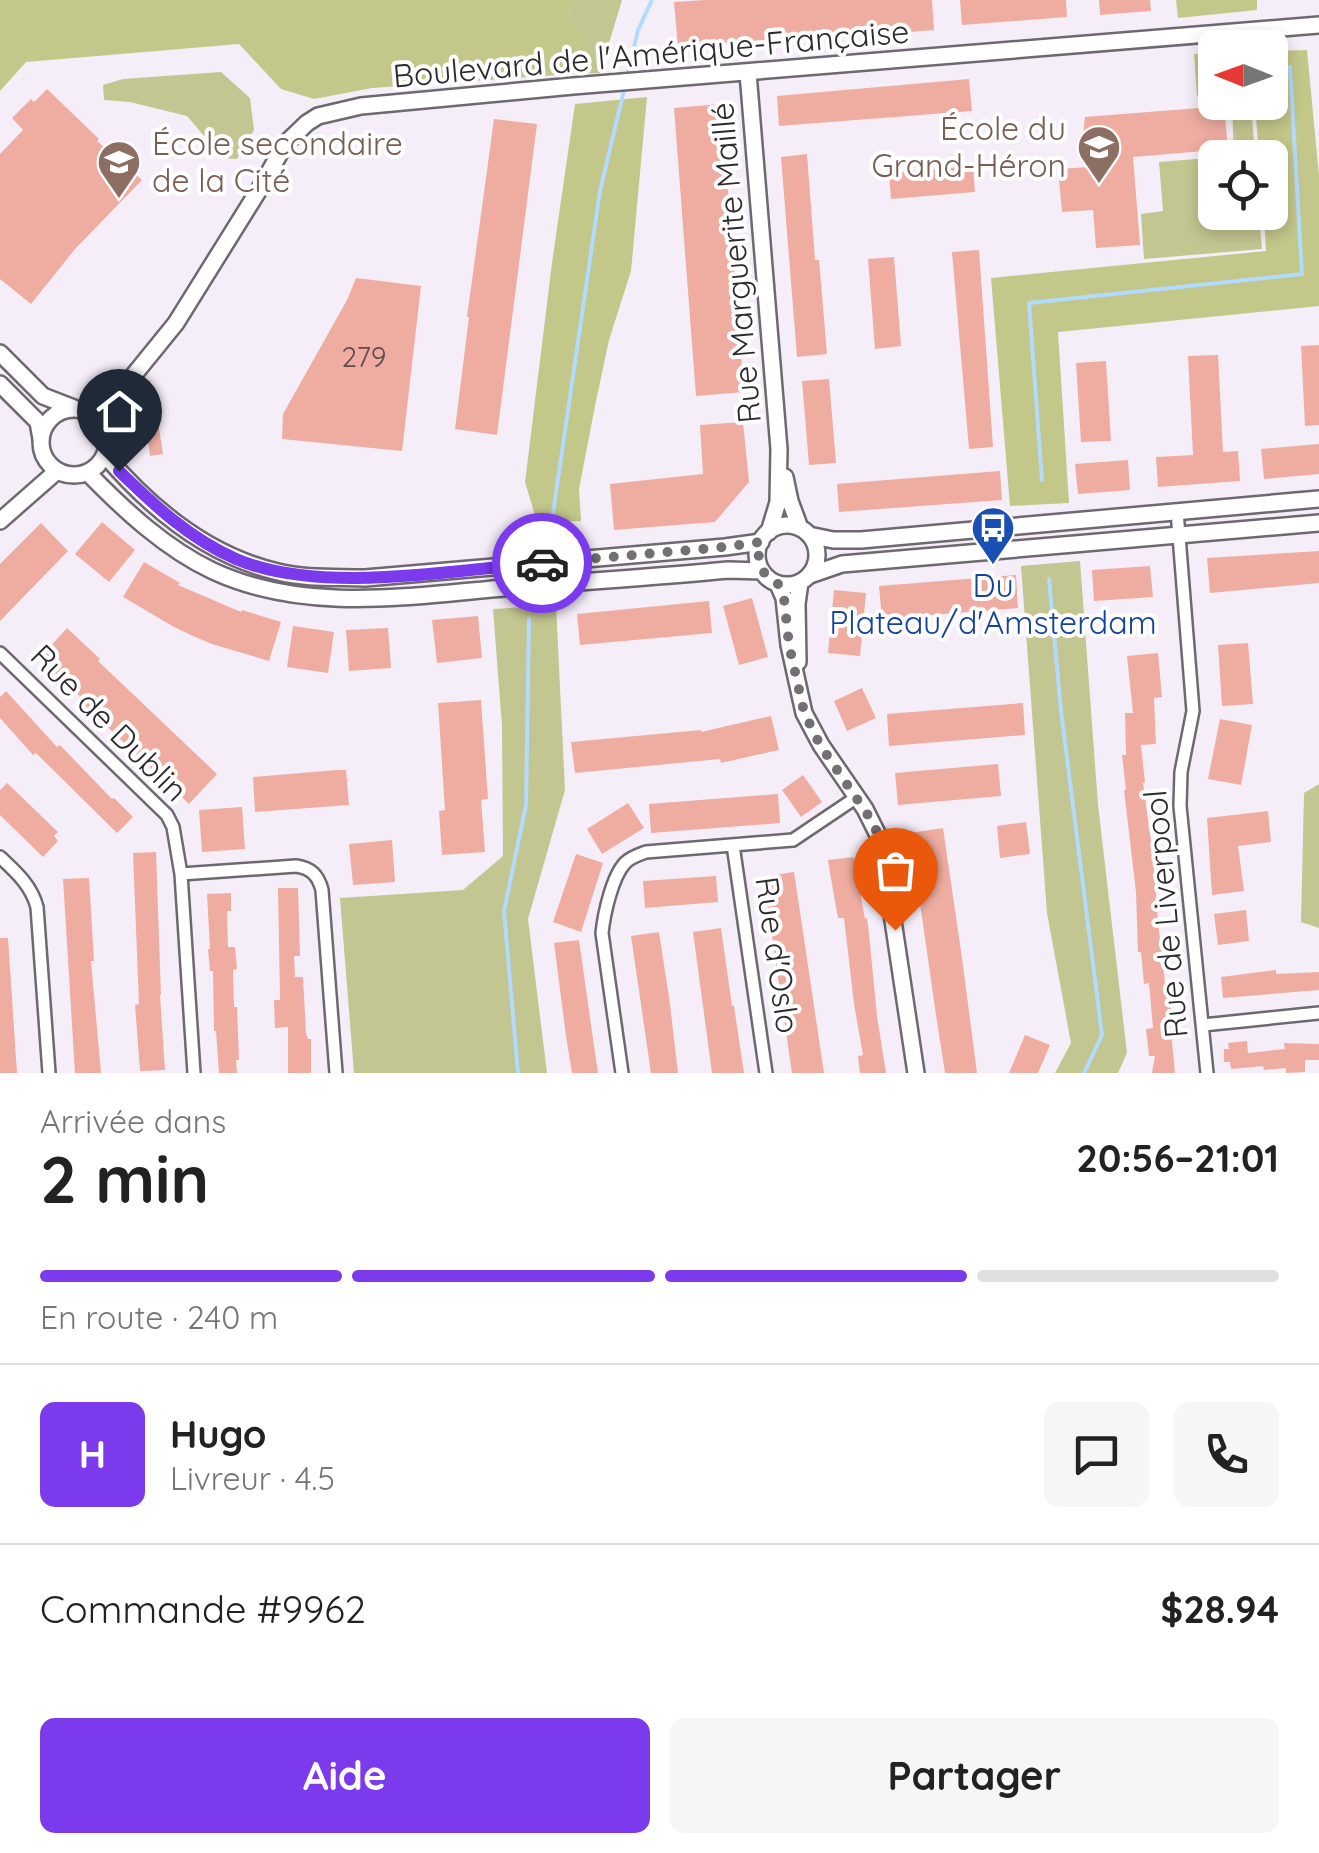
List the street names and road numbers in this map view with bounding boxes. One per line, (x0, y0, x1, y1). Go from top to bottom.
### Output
street label: Boulevard de l'Amérique-Française (391, 11, 911, 95)
street label: Rue Marguerite Maillé (701, 101, 769, 425)
street label: Rue de Dublin (23, 635, 197, 809)
street label: Rue de Liverpool (1134, 788, 1196, 1040)
street label: Rue d'Oslo (747, 874, 809, 1036)

